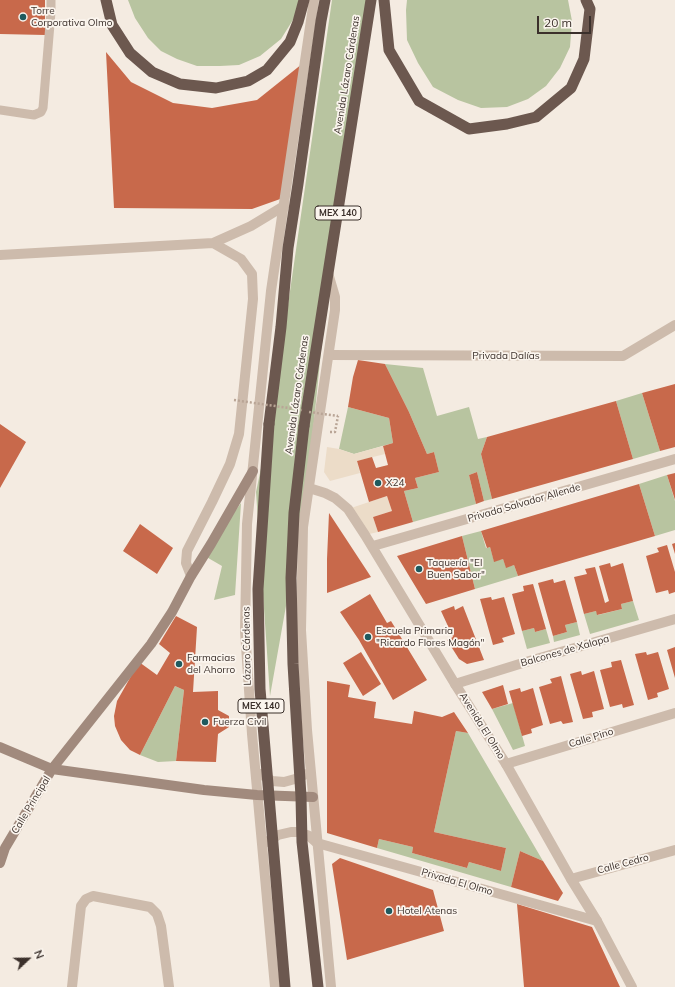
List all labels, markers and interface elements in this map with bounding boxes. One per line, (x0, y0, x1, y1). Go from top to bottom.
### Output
place label: Torre Corporativa Olmo (31, 5, 112, 28)
scale bar (539, 8, 593, 34)
marker: Torre Corporativa Olmo (18, 12, 28, 22)
street label: Avenida Lázaro Cárdenas (332, 15, 362, 135)
text: 20 m (544, 15, 572, 30)
road number: MEX 140 (315, 206, 361, 220)
street label: Avenida Lázaro Cárdenas (283, 335, 311, 455)
street label: Privada Dalías (472, 350, 540, 362)
place label: X24 (386, 477, 405, 489)
marker: X24 (373, 478, 383, 488)
street label: Privada Salvador Allende (466, 481, 582, 525)
place label: Taquería "El Buen Sabor" (427, 557, 485, 580)
marker: Taquería "El Buen Sabor" (414, 564, 424, 574)
street label: Lázaro Cárdenas (240, 606, 254, 686)
place label: Escuela Primaria "Ricardo Flores Magón" (376, 625, 484, 648)
marker: Escuela Primaria "Ricardo Flores Magón" (363, 632, 373, 642)
street label: Balcones de Xalapa (519, 633, 611, 669)
place label: Farmacias del Ahorro (187, 652, 235, 676)
marker: Farmacias del Ahorro (174, 659, 184, 669)
street label: Avenida El Olmo (457, 691, 507, 761)
road number: MEX 140 (238, 699, 284, 713)
place label: Fuerza Civil (213, 716, 266, 728)
marker: Fuerza Civil (200, 717, 210, 727)
street label: Calle Pino (567, 726, 615, 750)
street label: Calle Principal (9, 774, 53, 836)
street label: Calle Cedro (596, 851, 650, 877)
street label: Privada El Olmo (420, 866, 494, 898)
place label: Hotel Atenas (397, 905, 457, 917)
marker: Hotel Atenas (384, 906, 394, 916)
north arrow (8, 939, 48, 979)
text: N (31, 948, 47, 961)

